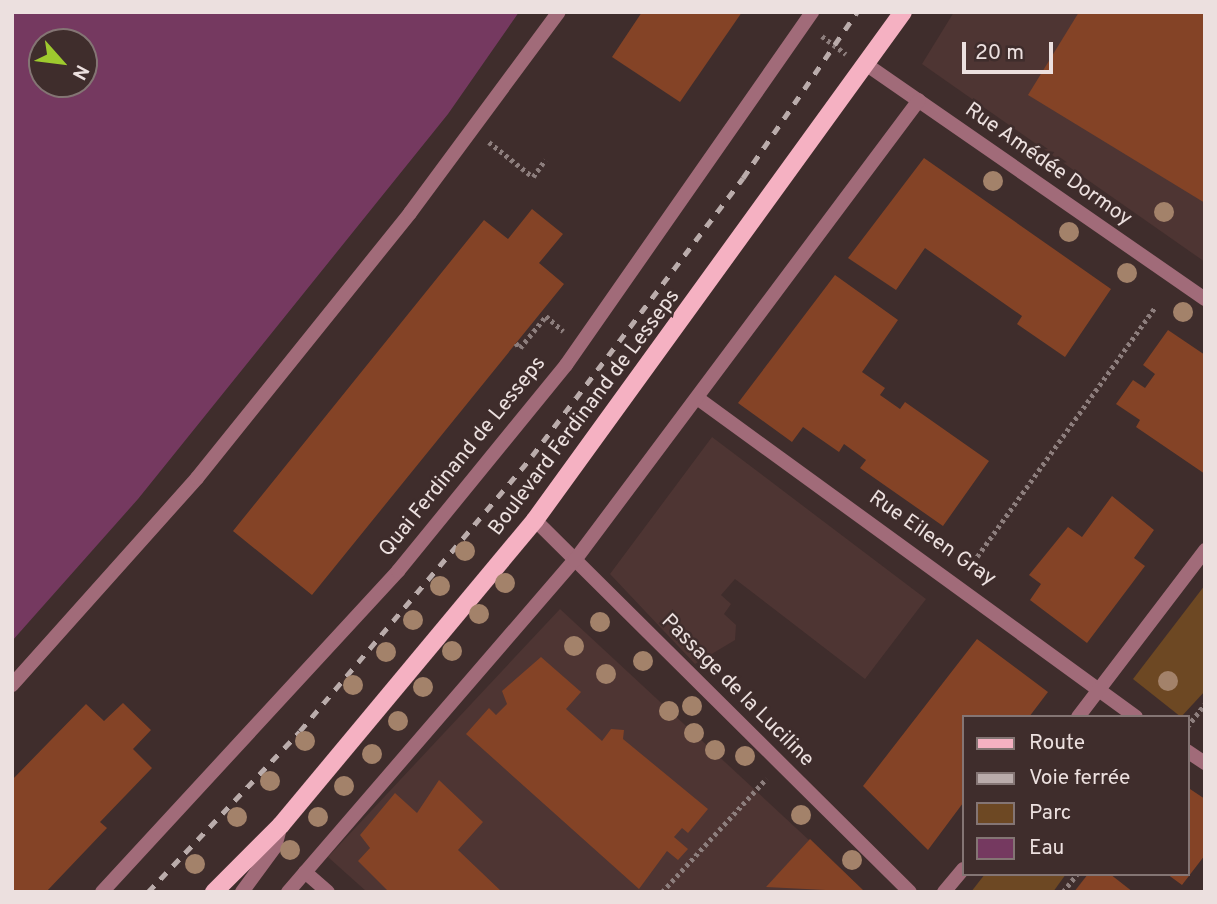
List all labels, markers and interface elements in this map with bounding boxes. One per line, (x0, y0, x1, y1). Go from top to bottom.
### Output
north arrow (28, 28, 98, 98)
scale bar (965, 28, 1056, 72)
text: 20 m (975, 40, 1024, 67)
text: N (66, 60, 94, 84)
street label: Rue Amédée Dormoy (959, 98, 1137, 232)
street label: Boulevard Ferdinand de Lesseps (484, 285, 686, 541)
street label: Quai Ferdinand de Lesseps (374, 352, 552, 562)
street label: Rue Eileen Gray (864, 486, 1000, 592)
street label: Passage de la Luciline (655, 609, 819, 773)
legend (962, 715, 1189, 876)
text: Route (1029, 730, 1085, 757)
text: Voie ferrée (1029, 765, 1130, 792)
text: Parc (1029, 800, 1071, 827)
text: Eau (1029, 835, 1064, 862)

